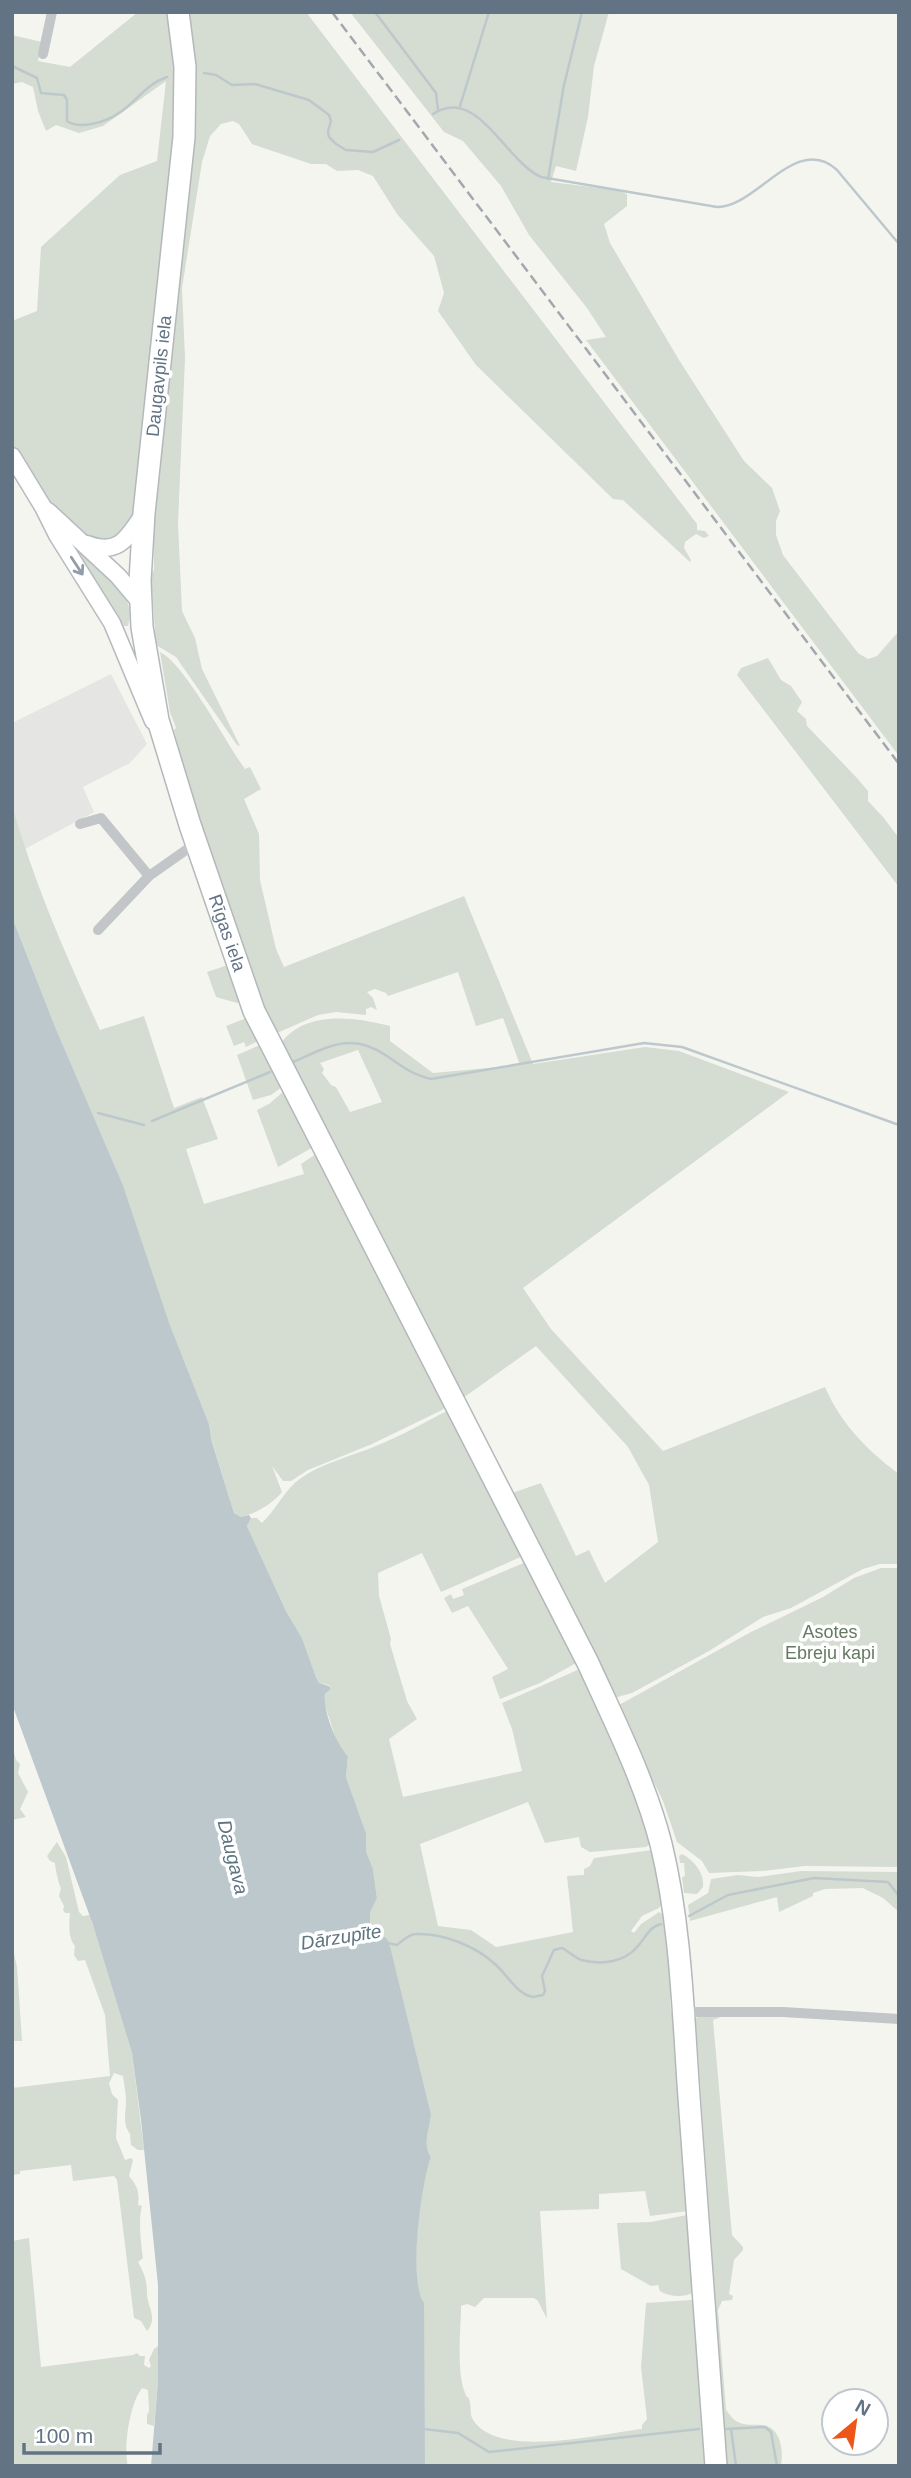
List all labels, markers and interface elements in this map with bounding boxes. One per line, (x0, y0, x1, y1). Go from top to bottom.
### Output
street label: Daugavpils iela (143, 313, 175, 438)
one-way arrow (70, 556, 85, 575)
street label: Rīgas iela (205, 892, 250, 975)
park label: Asotes Ebreju kapi (785, 1622, 875, 1663)
water label: Daugava (214, 1818, 252, 1896)
water label: Dārzupīte (299, 1920, 383, 1954)
north arrow (820, 2387, 890, 2457)
text: N (852, 2395, 874, 2420)
scale bar (24, 2412, 161, 2456)
text: 100 m (35, 2424, 93, 2447)

